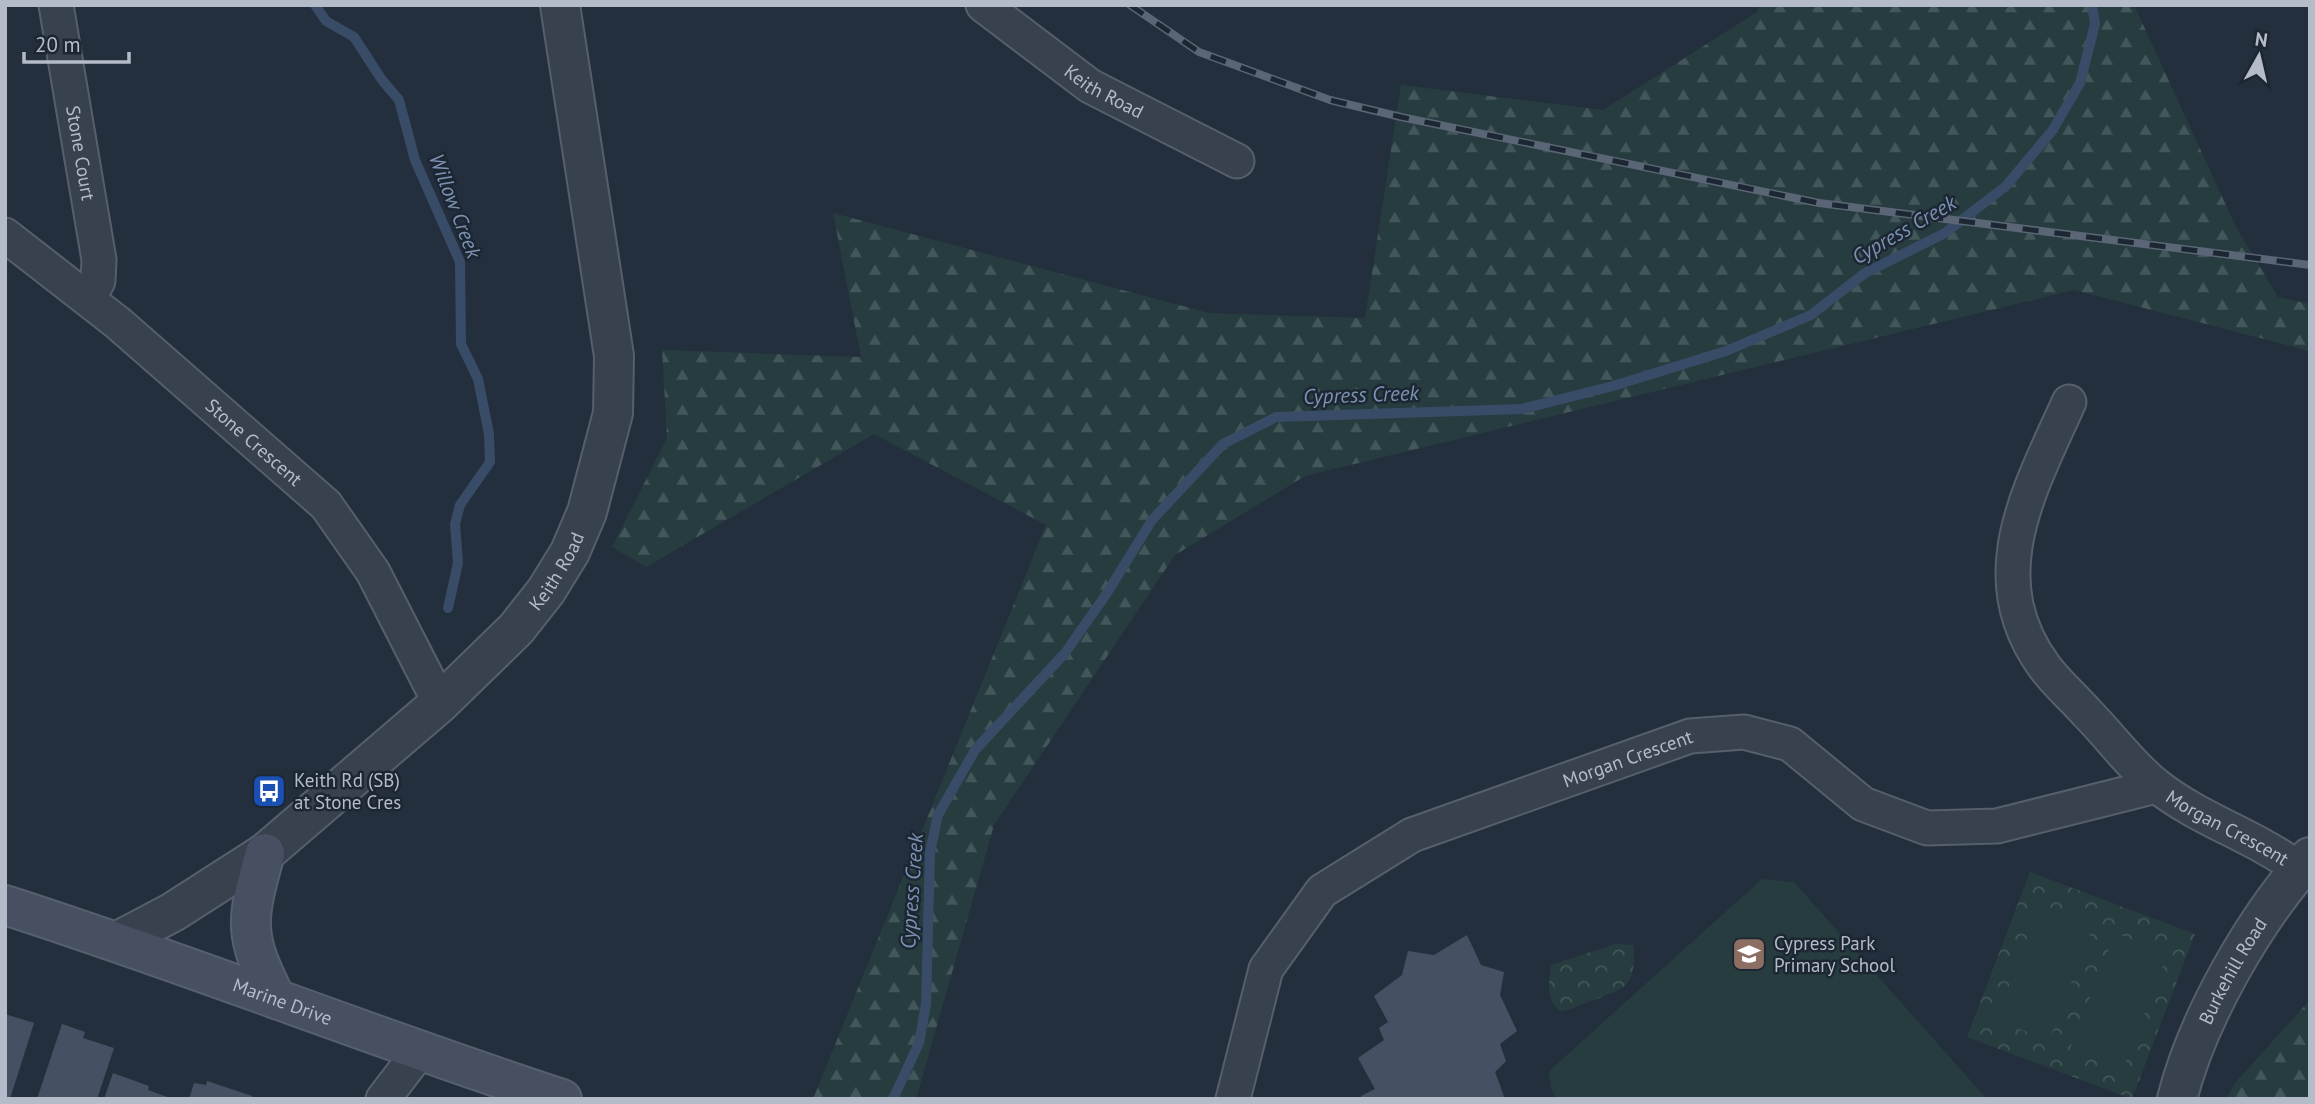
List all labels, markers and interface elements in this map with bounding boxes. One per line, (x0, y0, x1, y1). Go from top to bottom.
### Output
scale bar (24, 21, 130, 65)
north arrow (2224, 21, 2294, 91)
text: N (2254, 26, 2269, 52)
text: 20 m (35, 31, 81, 58)
street label: Keith Road (1060, 59, 1148, 123)
street label: Stone Court (61, 104, 101, 203)
water label: Willow Creek (423, 150, 488, 263)
water label: Cypress Creek (1847, 188, 1962, 270)
water label: Cypress Creek (1303, 379, 1421, 410)
street label: Stone Crescent (201, 393, 308, 491)
street label: Keith Road (523, 528, 589, 615)
street label: Morgan Crescent (1559, 724, 1696, 792)
place label: Keith Rd (SB) at Stone Cres (294, 768, 401, 814)
bus stop icon: Keith Rd (SB) at Stone Cres (250, 772, 288, 810)
street label: Morgan Crescent (2161, 784, 2294, 871)
water label: Cypress Creek (894, 831, 929, 950)
street label: Burkehill Road (2193, 913, 2272, 1028)
place label: Cypress Park Primary School (1774, 931, 1895, 977)
school or university icon: Cypress Park Primary School (1730, 935, 1768, 973)
street label: Marine Drive (230, 972, 336, 1030)

